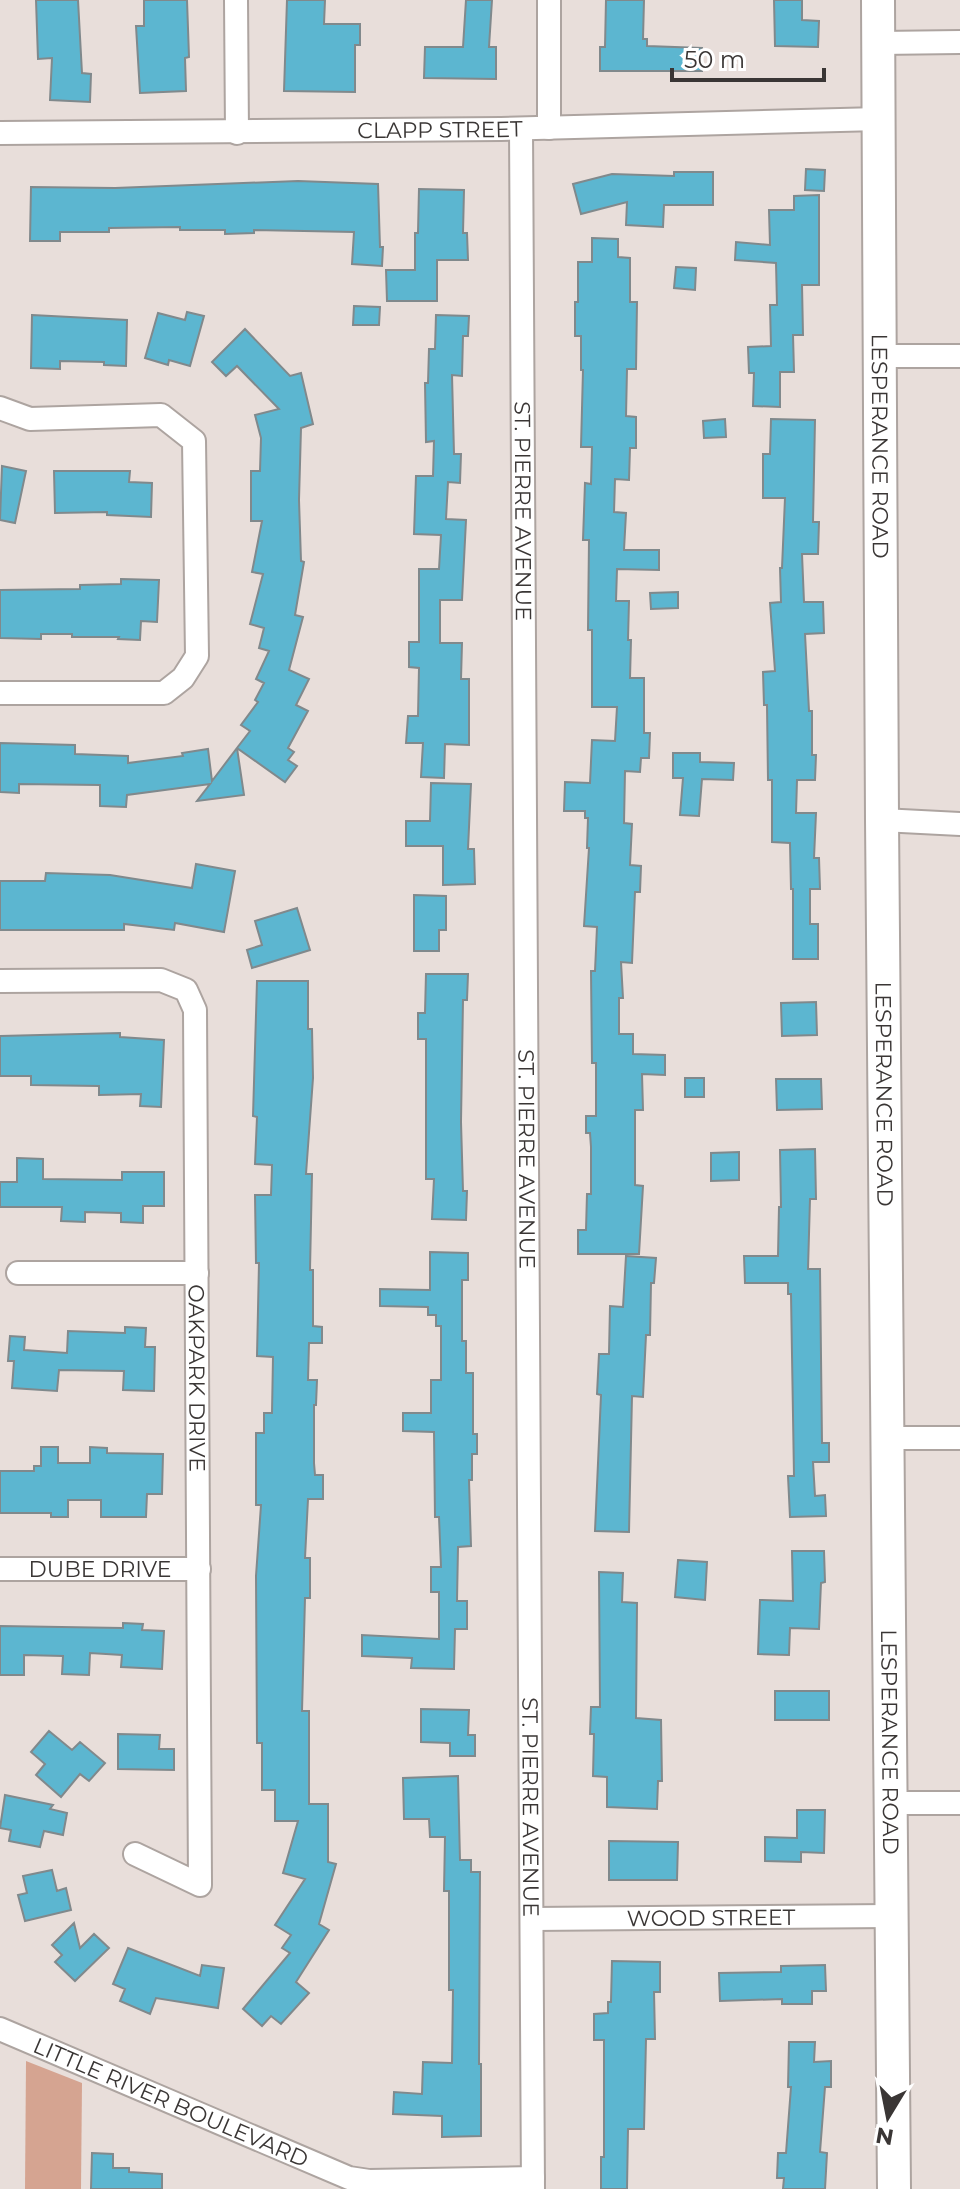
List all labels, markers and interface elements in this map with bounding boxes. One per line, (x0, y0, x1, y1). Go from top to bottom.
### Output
scale bar (672, 32, 824, 82)
text: 50 m (684, 45, 745, 74)
street label: CLAPP STREET (357, 115, 523, 144)
street label: LESPERANCE ROAD (866, 333, 894, 559)
street label: ST. PIERRE AVENUE (509, 401, 537, 621)
street label: LESPERANCE ROAD (869, 981, 898, 1207)
street label: ST. PIERRE AVENUE (512, 1049, 541, 1269)
street label: OAKPARK DRIVE (183, 1284, 211, 1472)
street label: DUBE DRIVE (29, 1556, 171, 1583)
street label: LESPERANCE ROAD (875, 1629, 904, 1855)
street label: ST. PIERRE AVENUE (516, 1697, 544, 1917)
street label: WOOD STREET (626, 1904, 796, 1932)
street label: LITTLE RIVER BOULEVARD (29, 2032, 313, 2173)
north arrow (848, 2077, 928, 2157)
text: N (874, 2121, 896, 2151)

